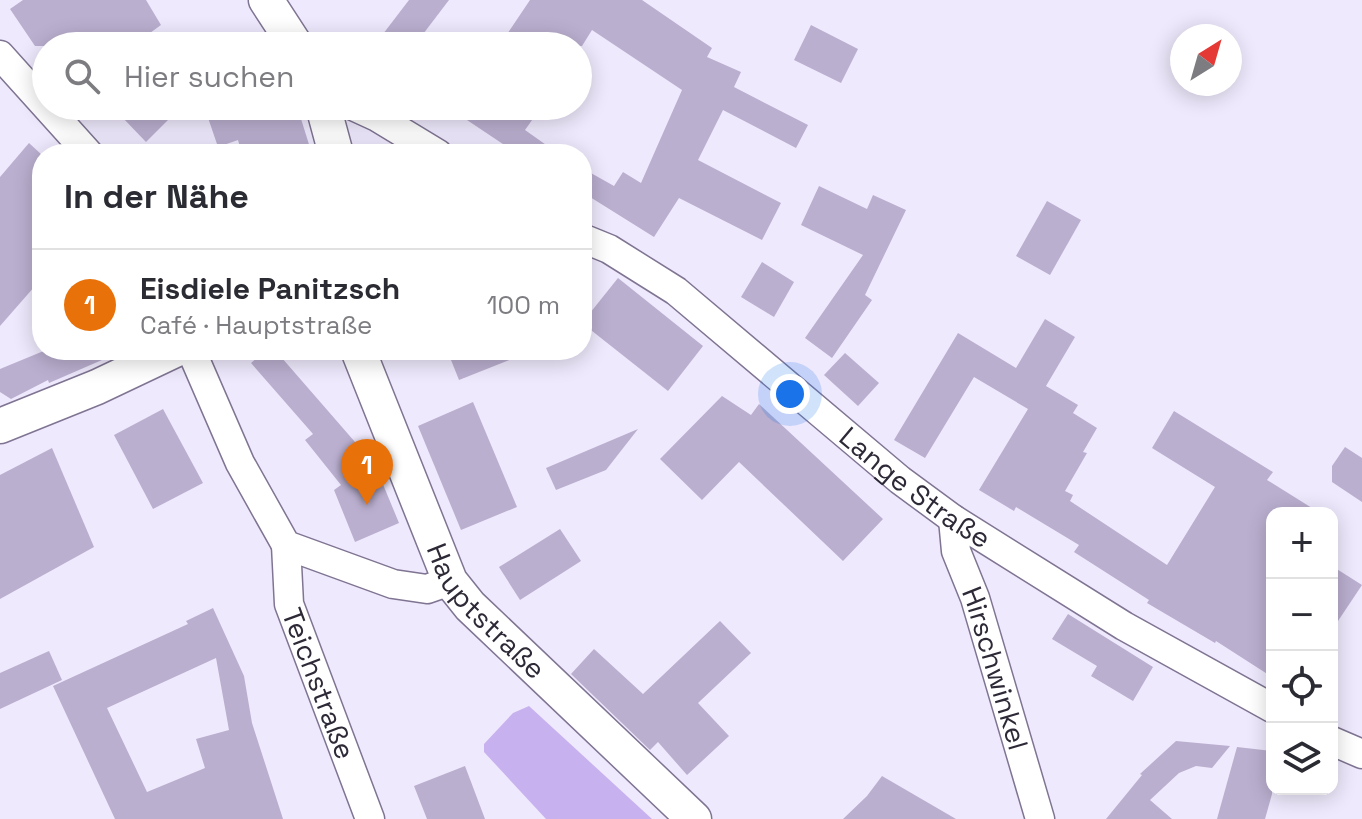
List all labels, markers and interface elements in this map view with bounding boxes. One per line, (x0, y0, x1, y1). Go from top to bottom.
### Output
north arrow (1170, 24, 1242, 96)
search box (32, 32, 592, 120)
icon: search (60, 54, 104, 98)
text: Hier suchen (124, 57, 294, 96)
text: In der Nähe (64, 175, 249, 218)
text: Eisdiele Panitzsch (140, 269, 400, 308)
text: 1 (84, 288, 96, 322)
text: 100 m (487, 288, 560, 322)
text: Café · Hauptstraße (140, 308, 373, 342)
your location (770, 374, 810, 414)
street label: Lange Straße (832, 419, 998, 556)
pin: 1 (341, 439, 393, 505)
map controls (1266, 507, 1338, 795)
button: + (1266, 507, 1338, 579)
street label: Hauptstraße (419, 538, 553, 687)
button: − (1266, 579, 1338, 651)
street label: Hirschwinkel (954, 581, 1037, 754)
street label: Teichstraße (274, 603, 364, 764)
button: locate (1266, 651, 1338, 723)
button: layers (1266, 723, 1338, 795)

